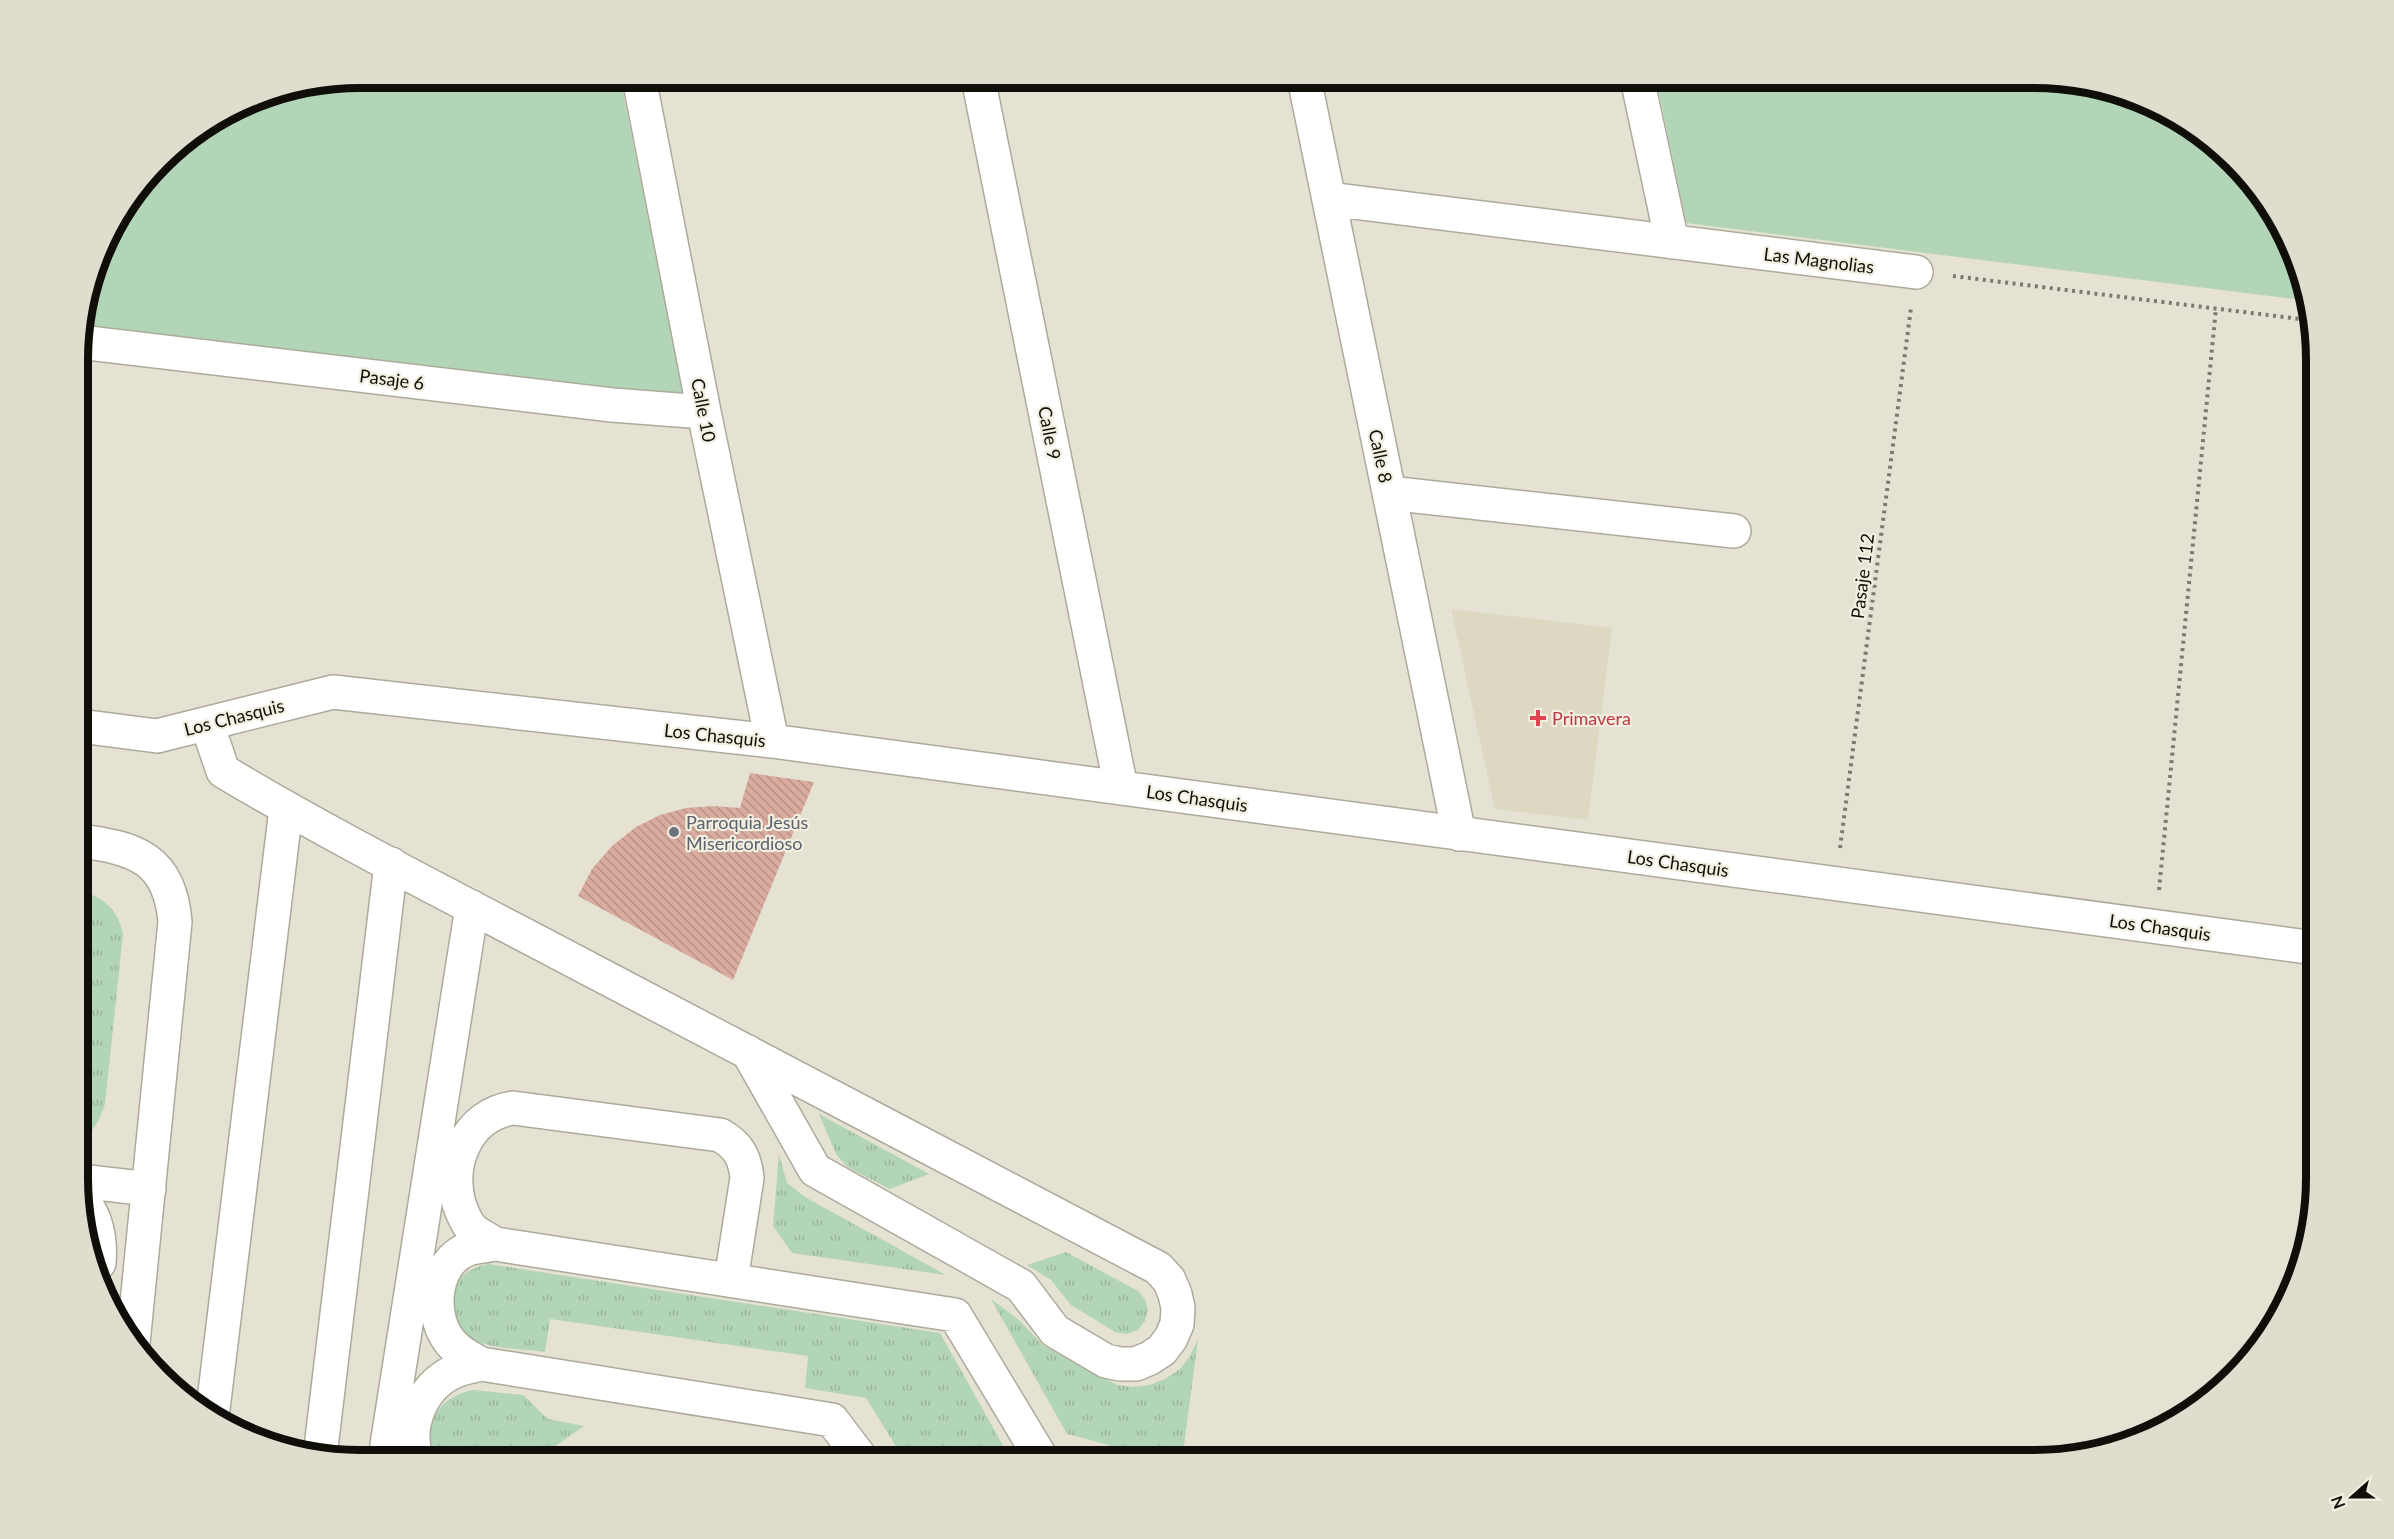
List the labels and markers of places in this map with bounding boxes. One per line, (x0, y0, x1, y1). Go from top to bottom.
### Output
place label: Primavera (1552, 707, 1631, 729)
marker: Primavera (1529, 709, 1547, 727)
place label: Parroquia Jesús Misericordioso (686, 811, 808, 854)
marker: Parroquia Jesús Misericordioso (667, 825, 681, 839)

